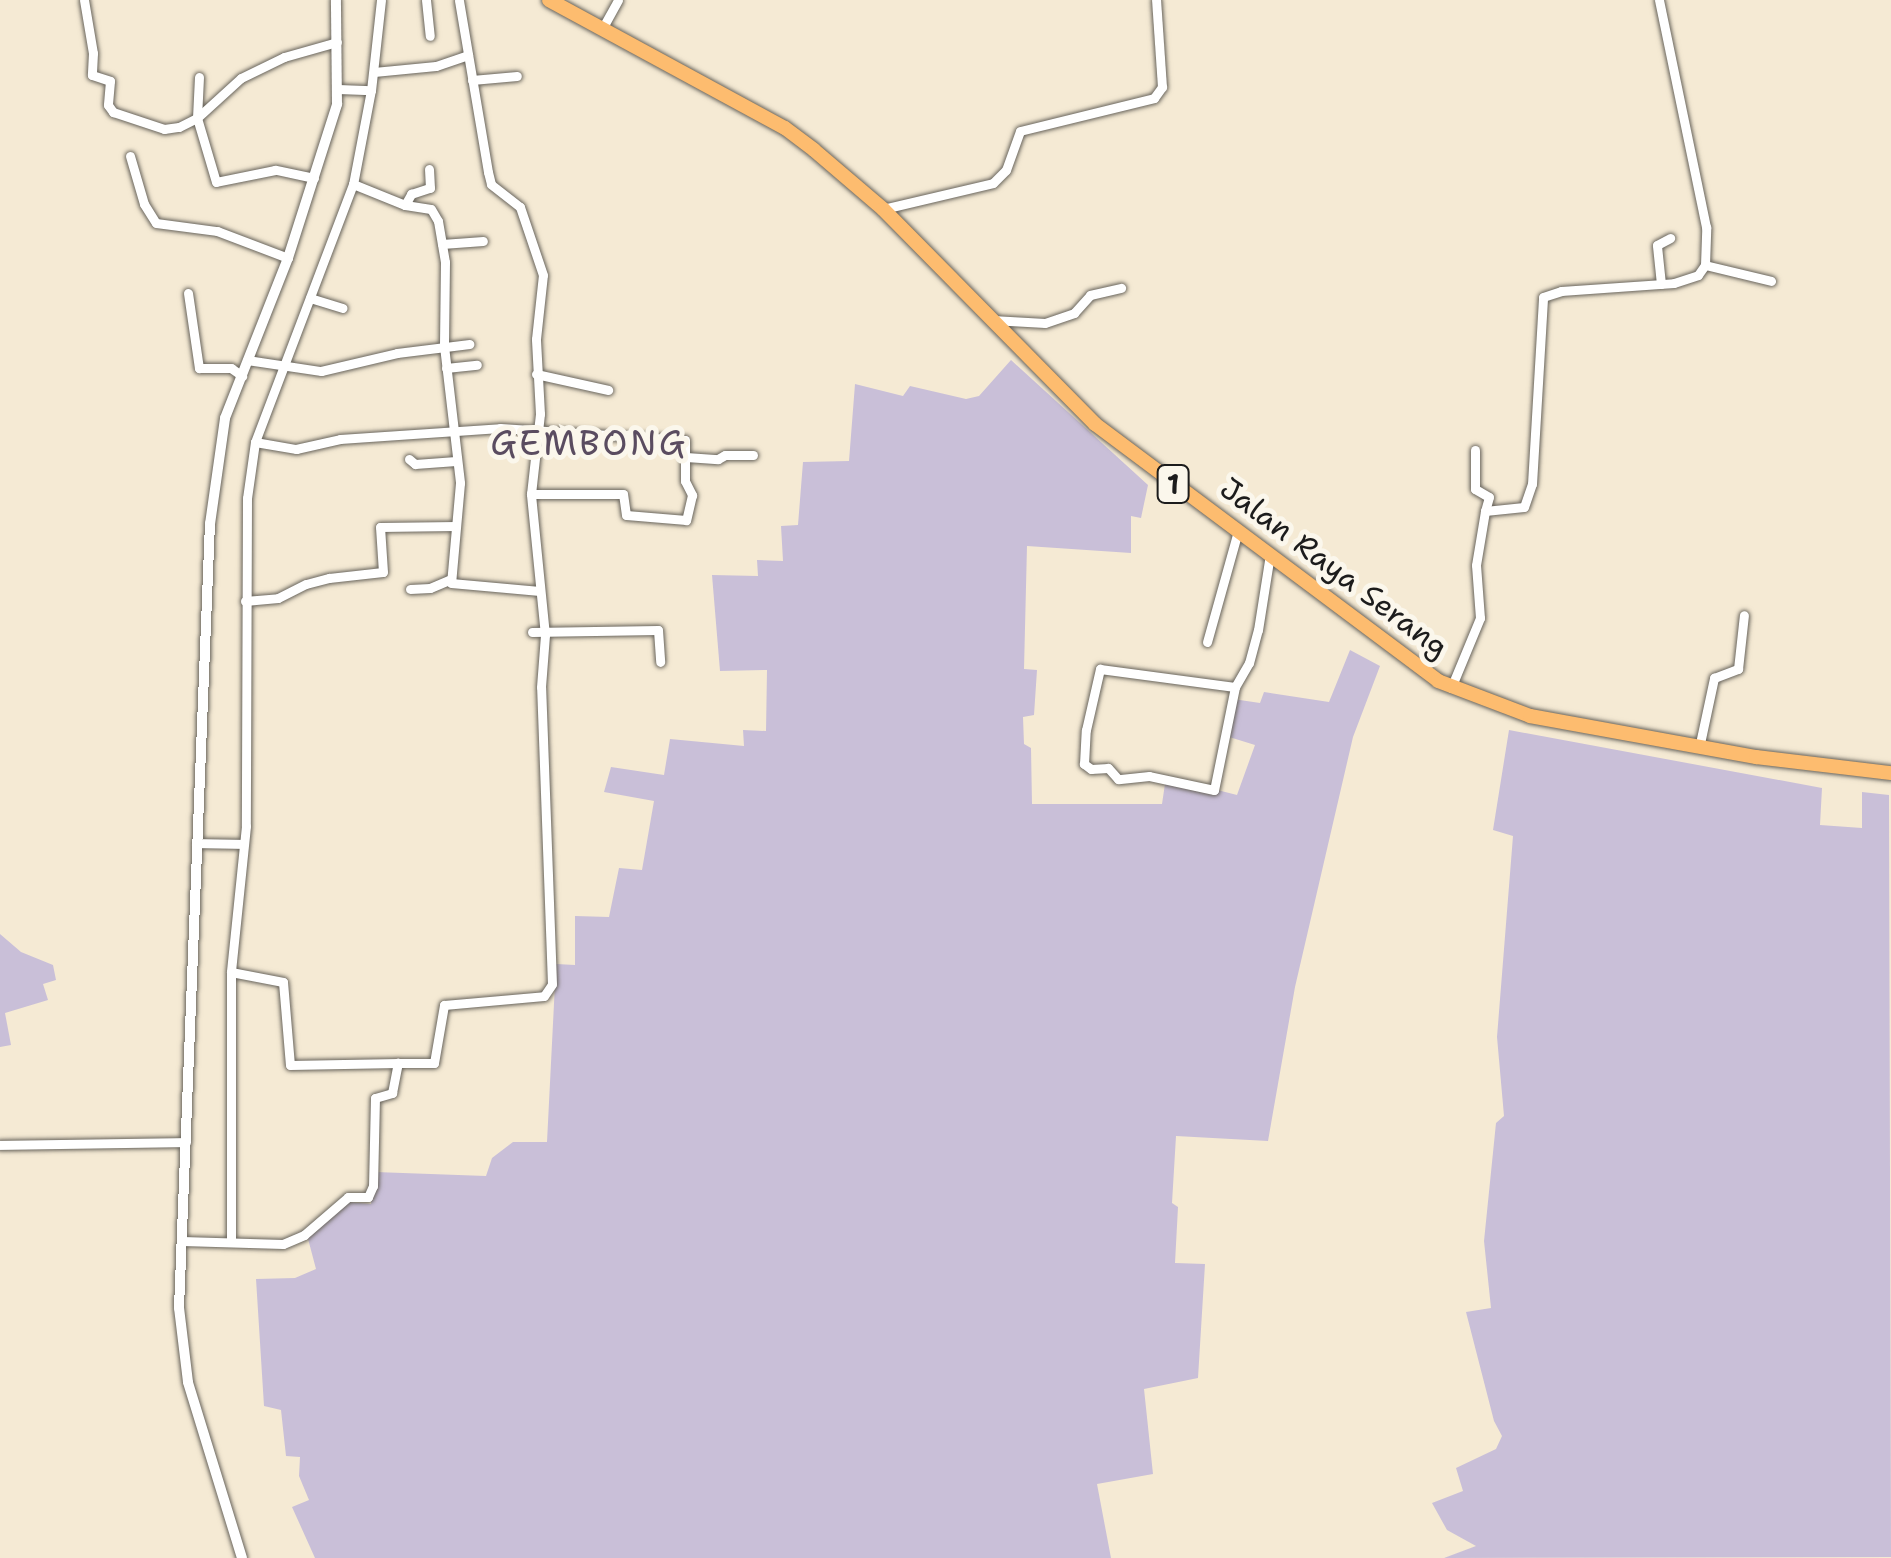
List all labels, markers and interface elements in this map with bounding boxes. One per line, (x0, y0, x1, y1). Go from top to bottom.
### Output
district label: GEMBONG (490, 422, 688, 464)
road number: 1 (1156, 461, 1190, 507)
street label: Jalan Raya Serang (1213, 470, 1455, 666)

